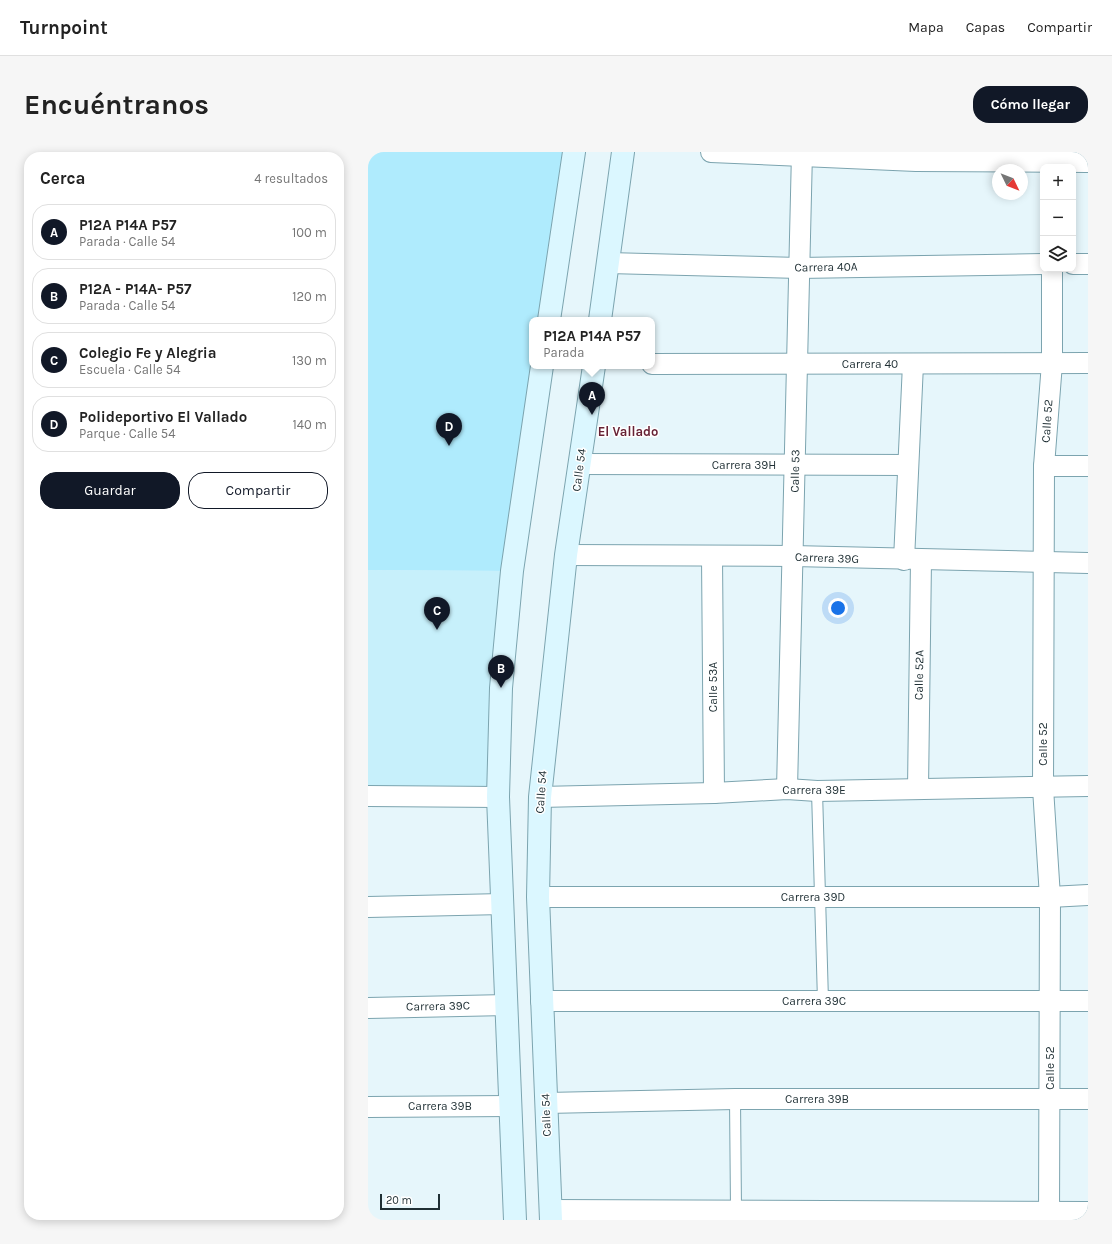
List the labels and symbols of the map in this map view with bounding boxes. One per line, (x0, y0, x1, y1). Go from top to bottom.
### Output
north arrow (992, 164, 1028, 200)
street label: Carrera 40A (794, 259, 858, 275)
street label: Carrera 40 (842, 357, 898, 371)
pin: A (579, 382, 605, 415)
street label: Calle 52 (1039, 399, 1056, 443)
pin: D (436, 413, 462, 446)
district label: El Vallado (598, 424, 658, 439)
street label: Calle 54 (569, 447, 589, 492)
street label: Calle 53 (788, 449, 802, 493)
street label: Carrera 39H (712, 458, 776, 472)
street label: Carrera 39G (795, 550, 859, 566)
pin: C (424, 597, 450, 630)
your location (828, 598, 848, 618)
street label: Calle 52A (912, 650, 926, 700)
pin: B (488, 655, 514, 688)
street label: Calle 53A (706, 662, 720, 712)
street label: Calle 52 (1036, 722, 1050, 766)
street label: Calle 54 (533, 770, 550, 814)
street label: Carrera 39E (782, 783, 846, 797)
street label: Carrera 39D (781, 890, 845, 904)
street label: Carrera 39C (782, 994, 846, 1008)
street label: Carrera 39C (406, 998, 470, 1014)
street label: Calle 52 (1043, 1046, 1057, 1090)
street label: Carrera 39B (785, 1092, 849, 1106)
street label: Calle 54 (538, 1093, 554, 1137)
street label: Carrera 39B (408, 1099, 472, 1113)
scale bar (380, 1192, 440, 1211)

